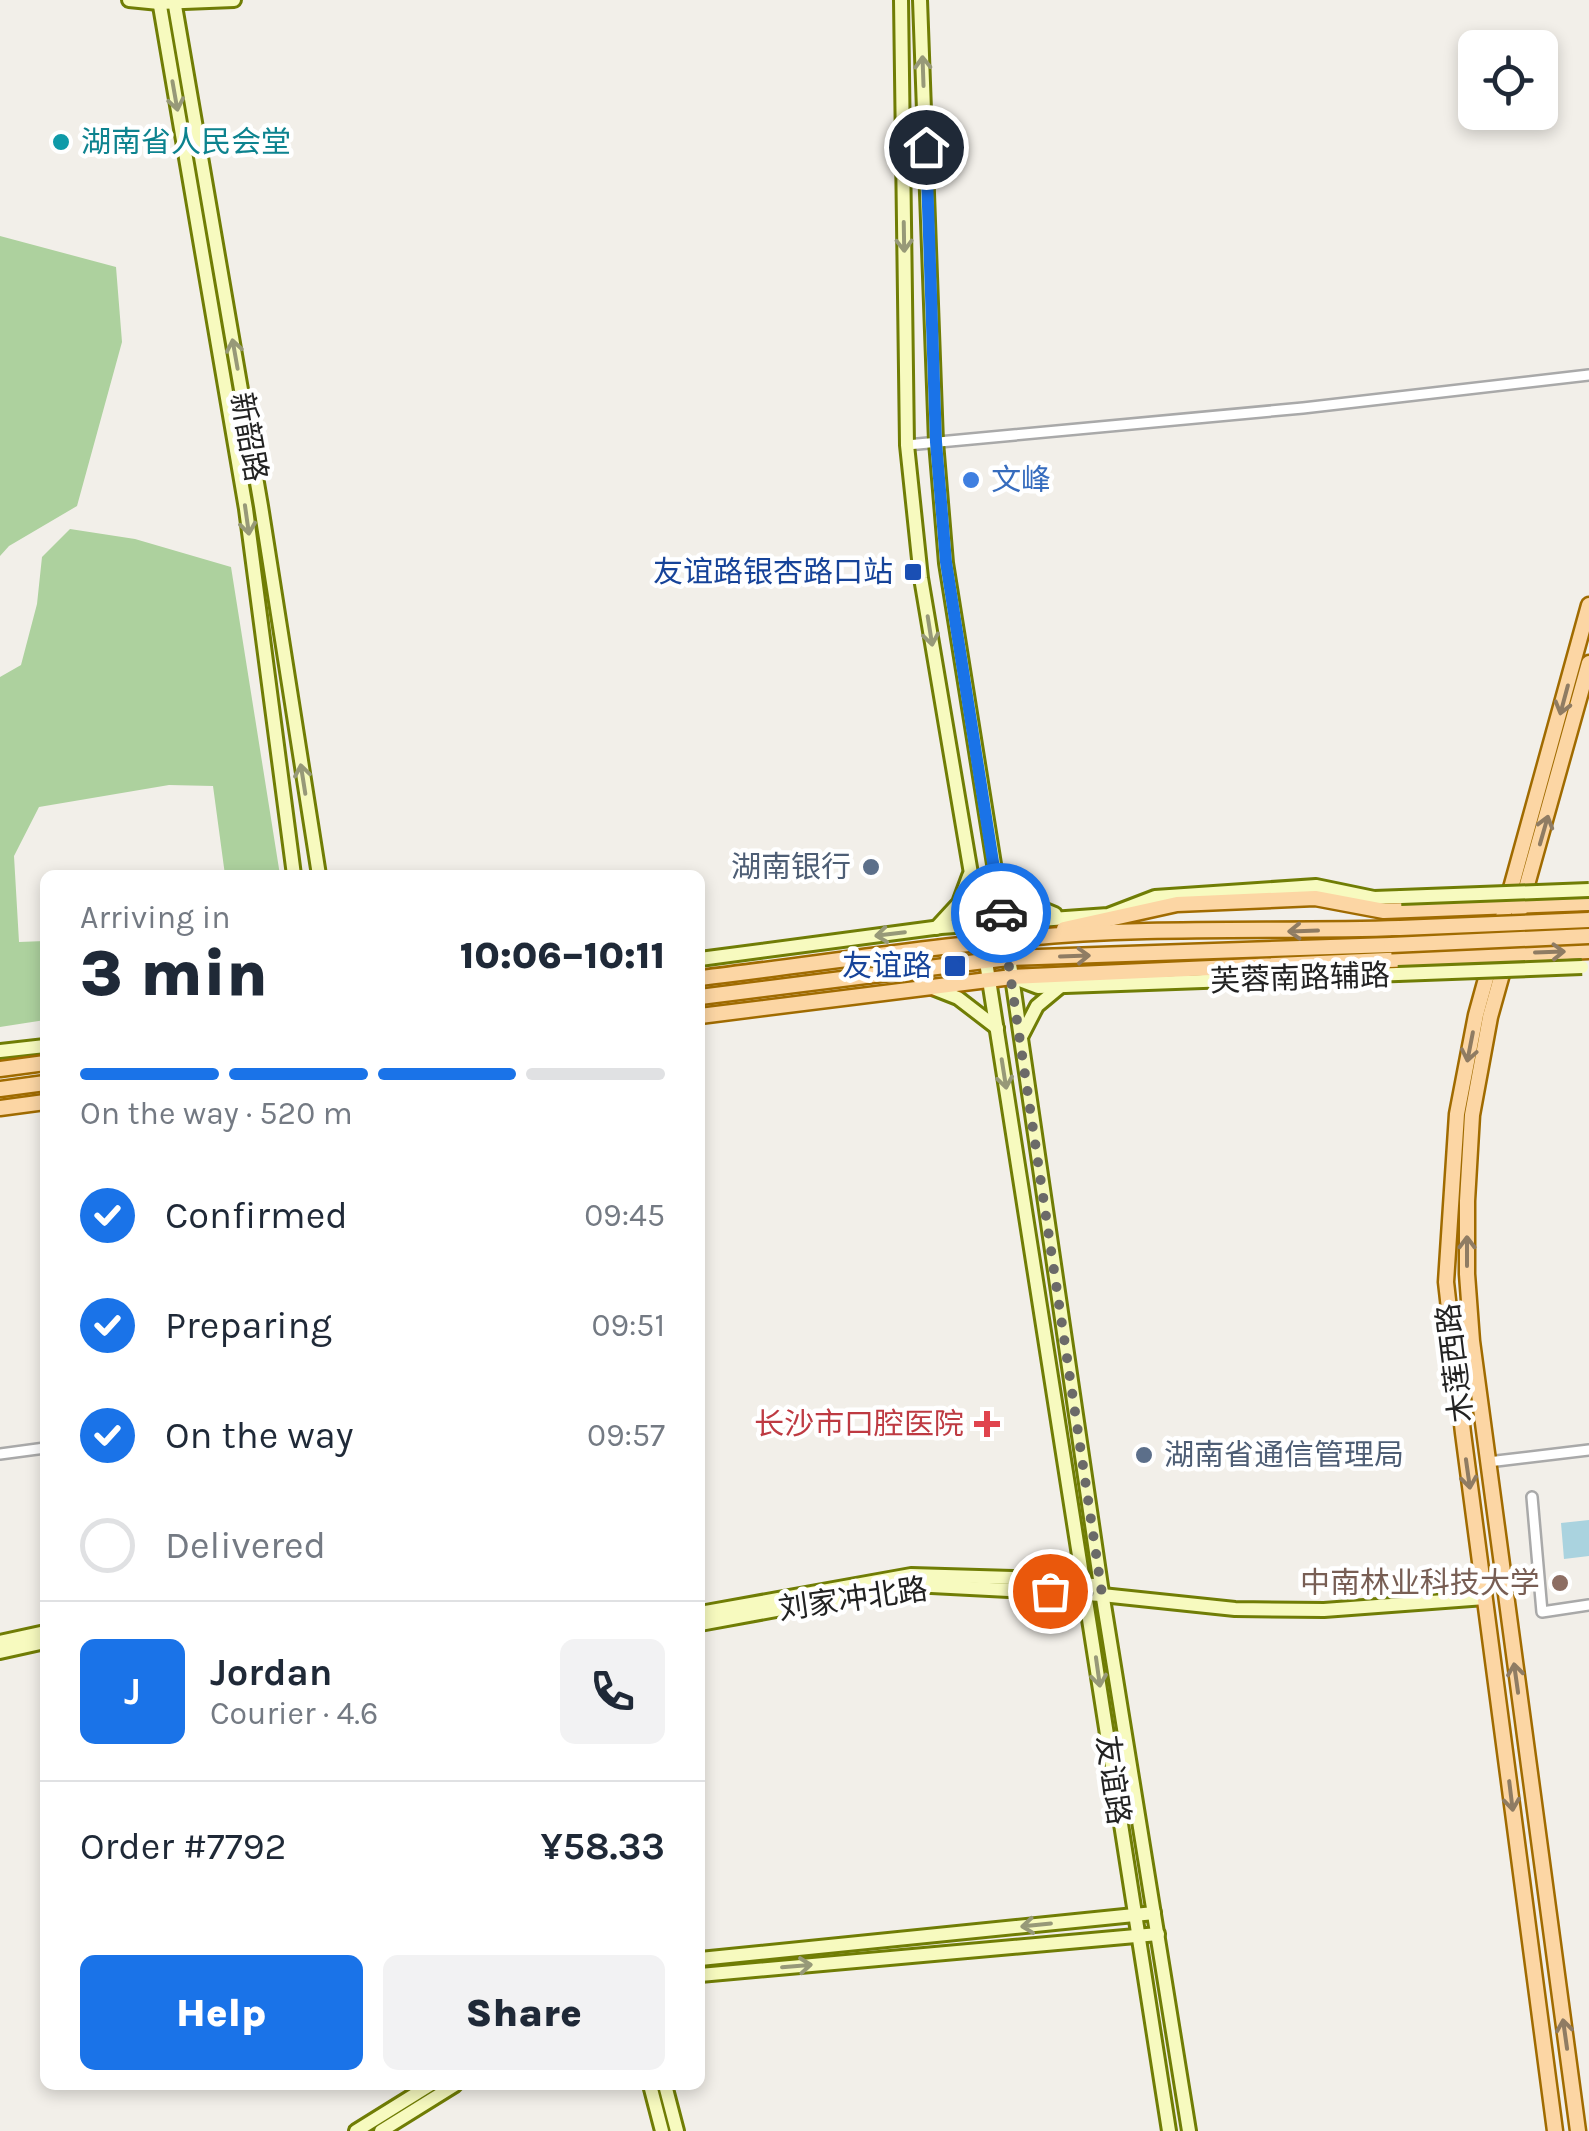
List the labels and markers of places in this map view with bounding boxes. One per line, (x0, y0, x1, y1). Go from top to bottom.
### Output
pin (884, 105, 969, 190)
place label: 湖南省人民会堂 (81, 124, 291, 160)
marker: 湖南省人民会堂 (50, 131, 72, 153)
place label: 文峰 (991, 462, 1051, 498)
marker: 文峰 (960, 469, 982, 491)
place label: 友谊路银杏路口站 (653, 554, 893, 590)
marker: 友谊路银杏路口站 (902, 561, 924, 583)
place label: 湖南银行 (731, 849, 851, 885)
marker: 湖南银行 (860, 856, 882, 878)
place label: 友谊路 (842, 948, 932, 984)
marker: 友谊路 (942, 953, 968, 979)
place label: 长沙市口腔医院 (754, 1406, 964, 1442)
marker: 长沙市口腔医院 (974, 1411, 1000, 1437)
place label: 湖南省通信管理局 (1164, 1437, 1404, 1473)
marker: 湖南省通信管理局 (1133, 1444, 1155, 1466)
pin (1008, 1549, 1093, 1634)
place label: 中南林业科技大学 (1300, 1565, 1540, 1601)
marker: 中南林业科技大学 (1549, 1572, 1571, 1594)

